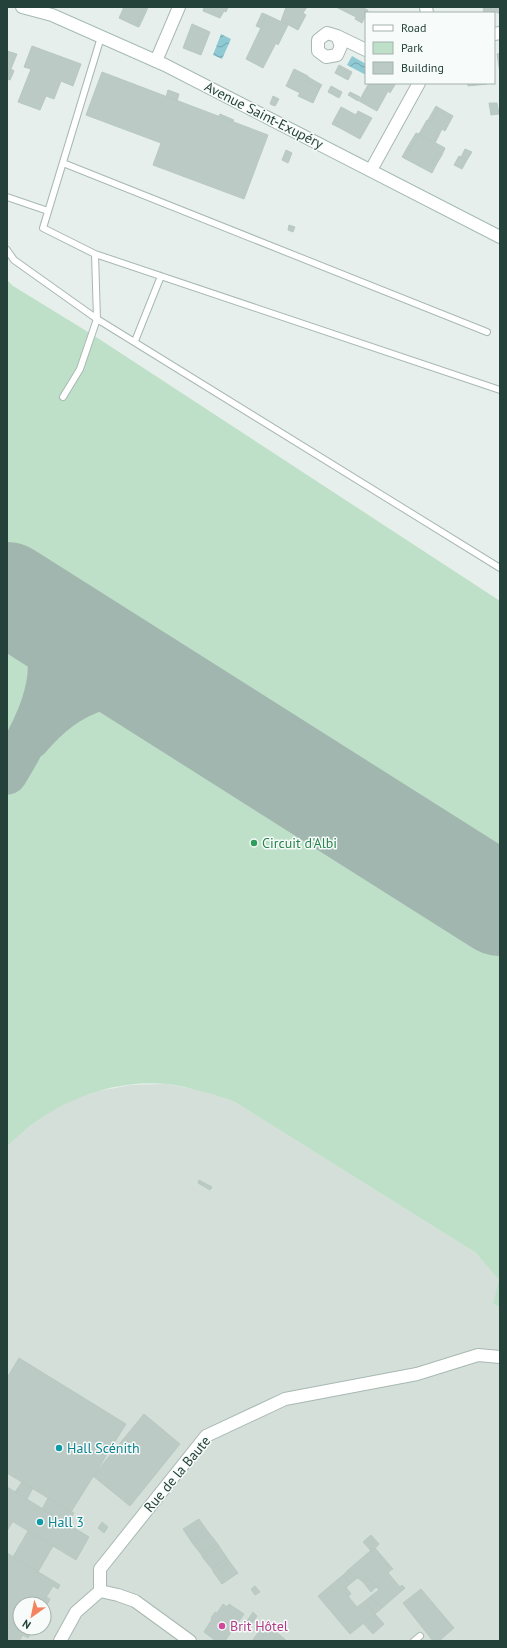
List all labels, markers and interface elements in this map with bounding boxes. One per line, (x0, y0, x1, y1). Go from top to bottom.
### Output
legend (365, 12, 495, 84)
text: Road (401, 20, 426, 35)
text: Park (401, 40, 423, 55)
text: Building (401, 60, 444, 75)
street label: Avenue Saint-Exupéry (202, 77, 327, 153)
place label: Circuit d'Albi (262, 834, 337, 852)
marker: Circuit d'Albi (249, 838, 259, 848)
street label: Rue de la Baute (140, 1432, 214, 1516)
place label: Hall Scénith (67, 1439, 140, 1457)
marker: Hall Scénith (54, 1443, 64, 1453)
place label: Hall 3 (48, 1513, 84, 1531)
marker: Hall 3 (35, 1517, 45, 1527)
north arrow (12, 1596, 52, 1636)
text: N (20, 1617, 33, 1632)
place label: Brit Hôtel (230, 1617, 288, 1635)
marker: Brit Hôtel (217, 1621, 227, 1631)

